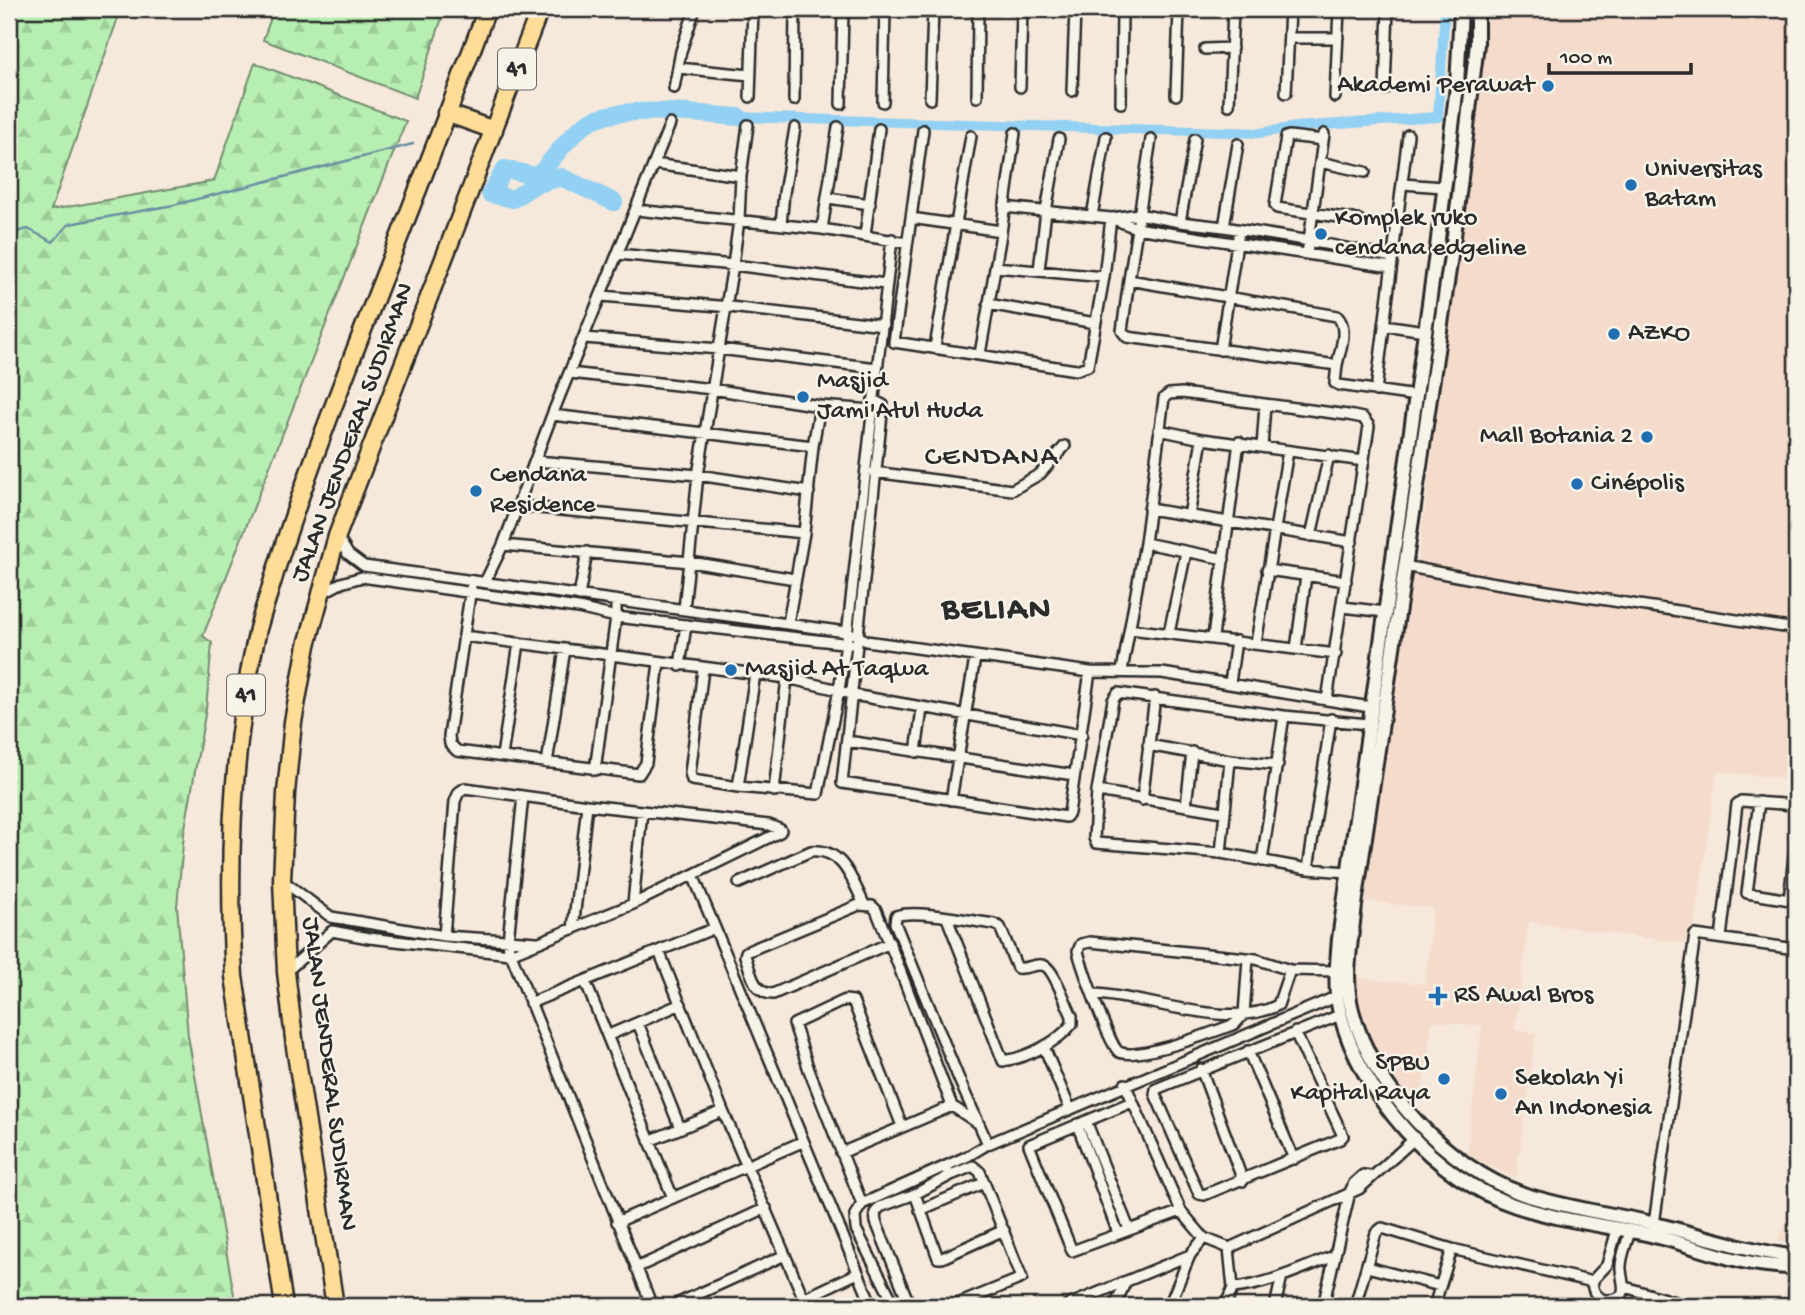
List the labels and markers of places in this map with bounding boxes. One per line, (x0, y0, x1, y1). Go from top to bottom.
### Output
place label: Akademi Perawat (1337, 71, 1536, 102)
marker: Akademi Perawat (1540, 78, 1556, 94)
place label: Universitas Batam (1644, 155, 1763, 216)
marker: Universitas Batam (1623, 177, 1639, 193)
place label: Komplek ruko cendana edgeline (1335, 204, 1527, 265)
marker: Komplek ruko cendana edgeline (1313, 226, 1329, 242)
place label: AZKO (1628, 319, 1690, 350)
marker: AZKO (1606, 326, 1622, 342)
place label: Masjid Jami'Atul Huda (817, 367, 984, 428)
marker: Masjid Jami'Atul Huda (795, 389, 811, 405)
place label: Mall Botania 2 (1480, 422, 1633, 453)
marker: Mall Botania 2 (1639, 429, 1655, 445)
place label: Cendana Residence (490, 461, 596, 522)
place label: Cinépolis (1591, 469, 1685, 500)
marker: Cinépolis (1569, 476, 1585, 492)
marker: Cendana Residence (468, 483, 484, 499)
place label: Masjid At Taqwa (745, 655, 930, 686)
marker: Masjid At Taqwa (723, 662, 739, 678)
place label: RS Awal Bros (1454, 981, 1595, 1012)
marker: RS Awal Bros (1428, 986, 1448, 1006)
place label: SPBU Kapital Raya (1291, 1049, 1432, 1110)
place label: Sekolah Yi An Indonesia (1515, 1064, 1653, 1125)
marker: SPBU Kapital Raya (1436, 1071, 1452, 1087)
marker: Sekolah Yi An Indonesia (1493, 1086, 1509, 1102)

